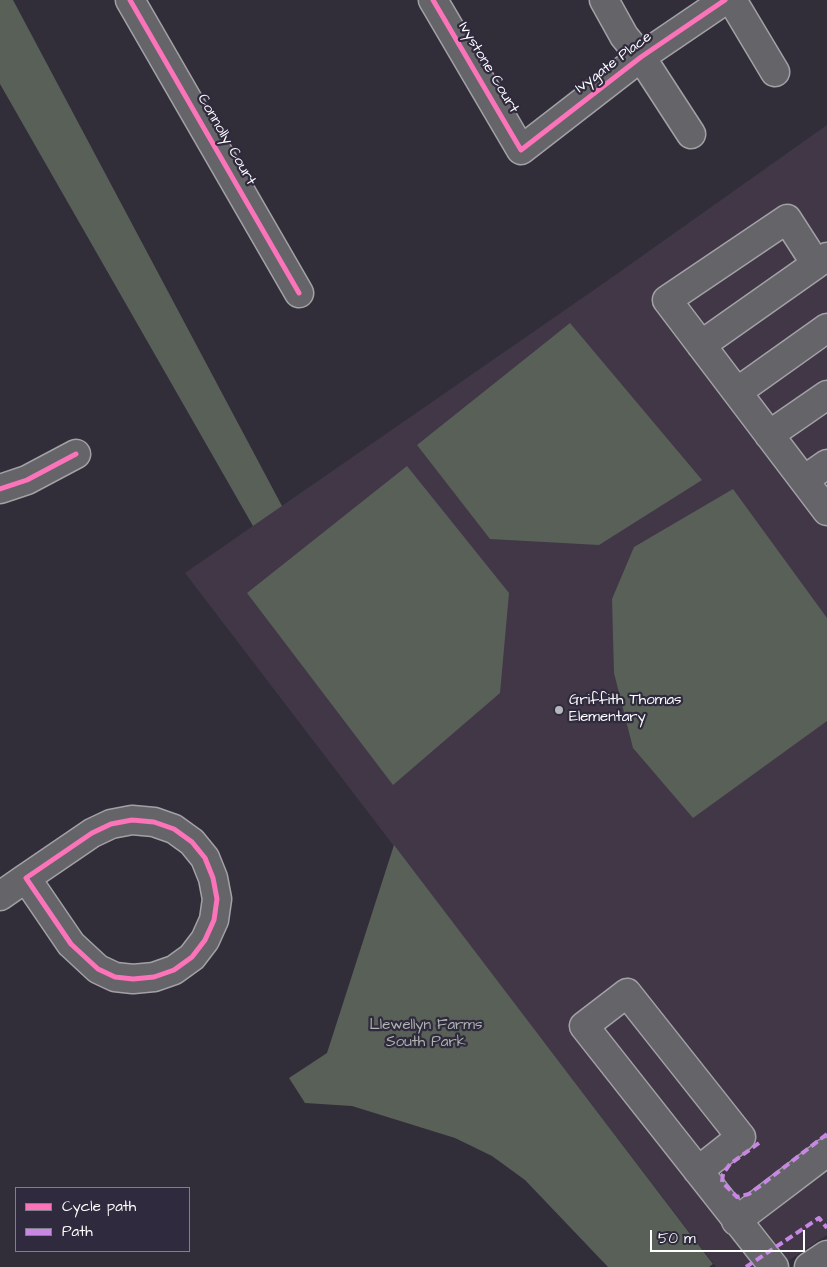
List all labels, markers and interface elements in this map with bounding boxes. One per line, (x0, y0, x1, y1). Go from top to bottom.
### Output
street label: Ivystone Court (454, 19, 522, 117)
street label: Ivygate Place (572, 28, 656, 98)
street label: Connolly Court (193, 91, 259, 189)
place label: Griffith Thomas Elementary (569, 692, 682, 727)
marker: Griffith Thomas Elementary (553, 704, 565, 716)
park label: Llewellyn Farms South Park (369, 1017, 483, 1052)
legend (15, 1187, 190, 1252)
text: Cycle path (62, 1196, 136, 1217)
scale bar (652, 1220, 807, 1252)
text: Path (62, 1221, 93, 1242)
text: 50 m (658, 1228, 696, 1249)

